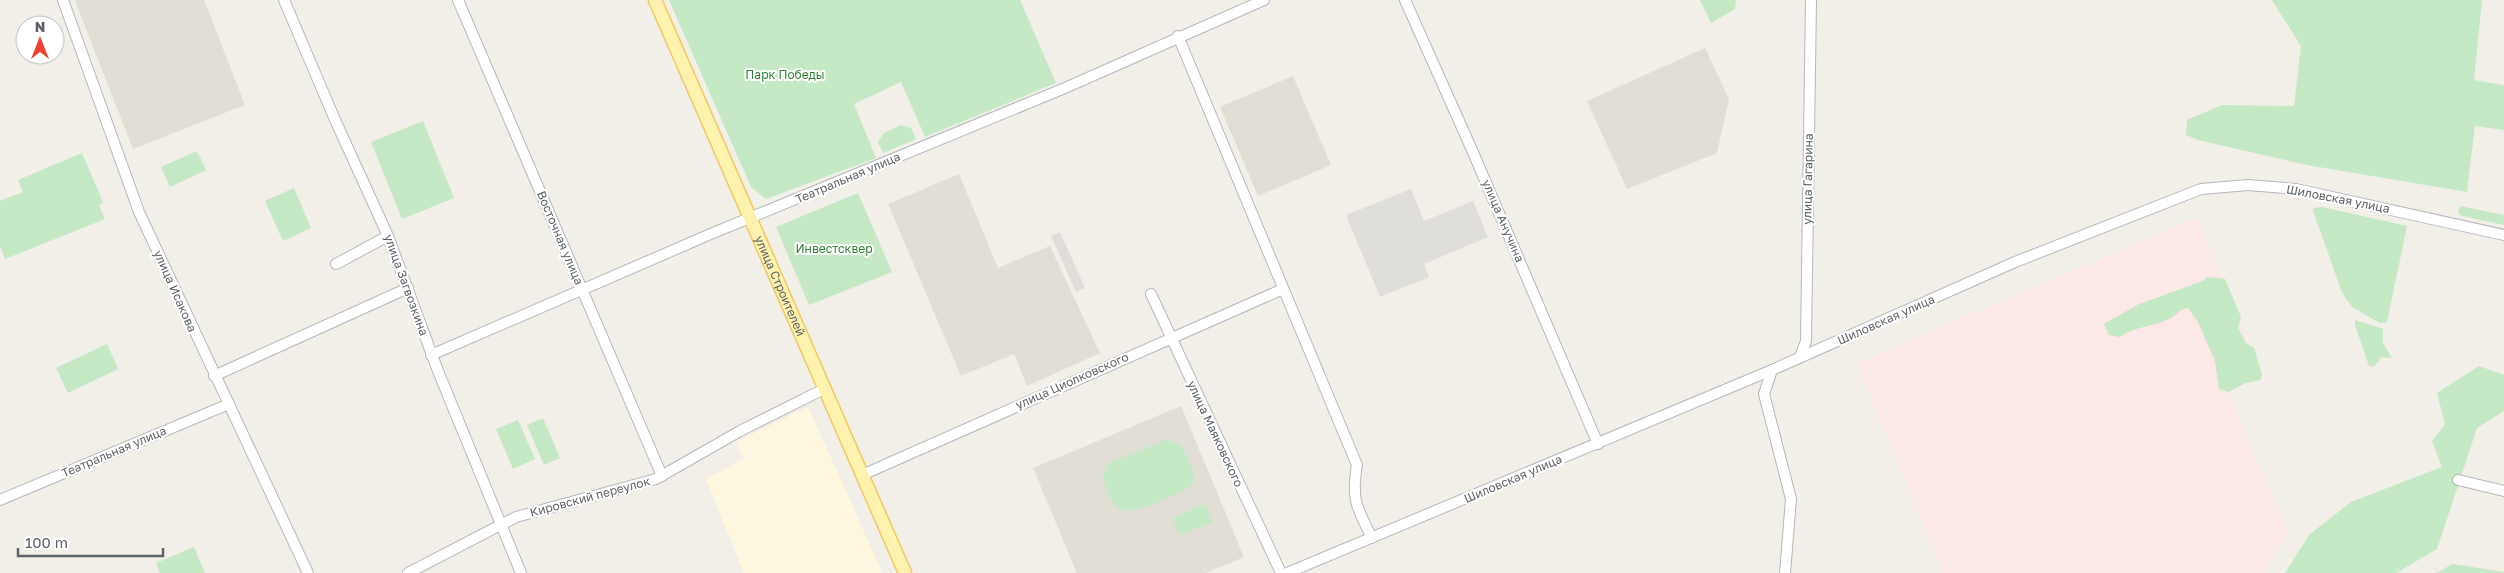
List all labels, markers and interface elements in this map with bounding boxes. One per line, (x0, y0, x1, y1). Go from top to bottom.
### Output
north arrow (15, 15, 65, 65)
text: N (35, 18, 45, 35)
park label: Парк Победы (745, 67, 825, 82)
street label: улица Гагарина (1799, 133, 1816, 225)
street label: Театральная улица (793, 149, 902, 206)
street label: улица Анучина (1479, 177, 1528, 264)
street label: Шиловская улица (2285, 181, 2391, 216)
street label: Восточная улица (534, 189, 587, 287)
street label: улица Загвозкина (381, 232, 432, 338)
street label: улица Строителей (752, 233, 809, 338)
park label: Инвестсквер (795, 241, 873, 256)
street label: улица Исакова (151, 248, 200, 334)
street label: Шиловская улица (1835, 291, 1937, 348)
street label: улица Циолковского (1013, 349, 1131, 412)
street label: улица Маяковского (1184, 378, 1247, 489)
street label: Театральная улица (59, 423, 168, 480)
street label: Шиловская улица (1462, 451, 1564, 506)
street label: Кировский переулок (528, 473, 652, 520)
scale bar (18, 526, 162, 558)
text: 100 m (25, 533, 68, 551)

